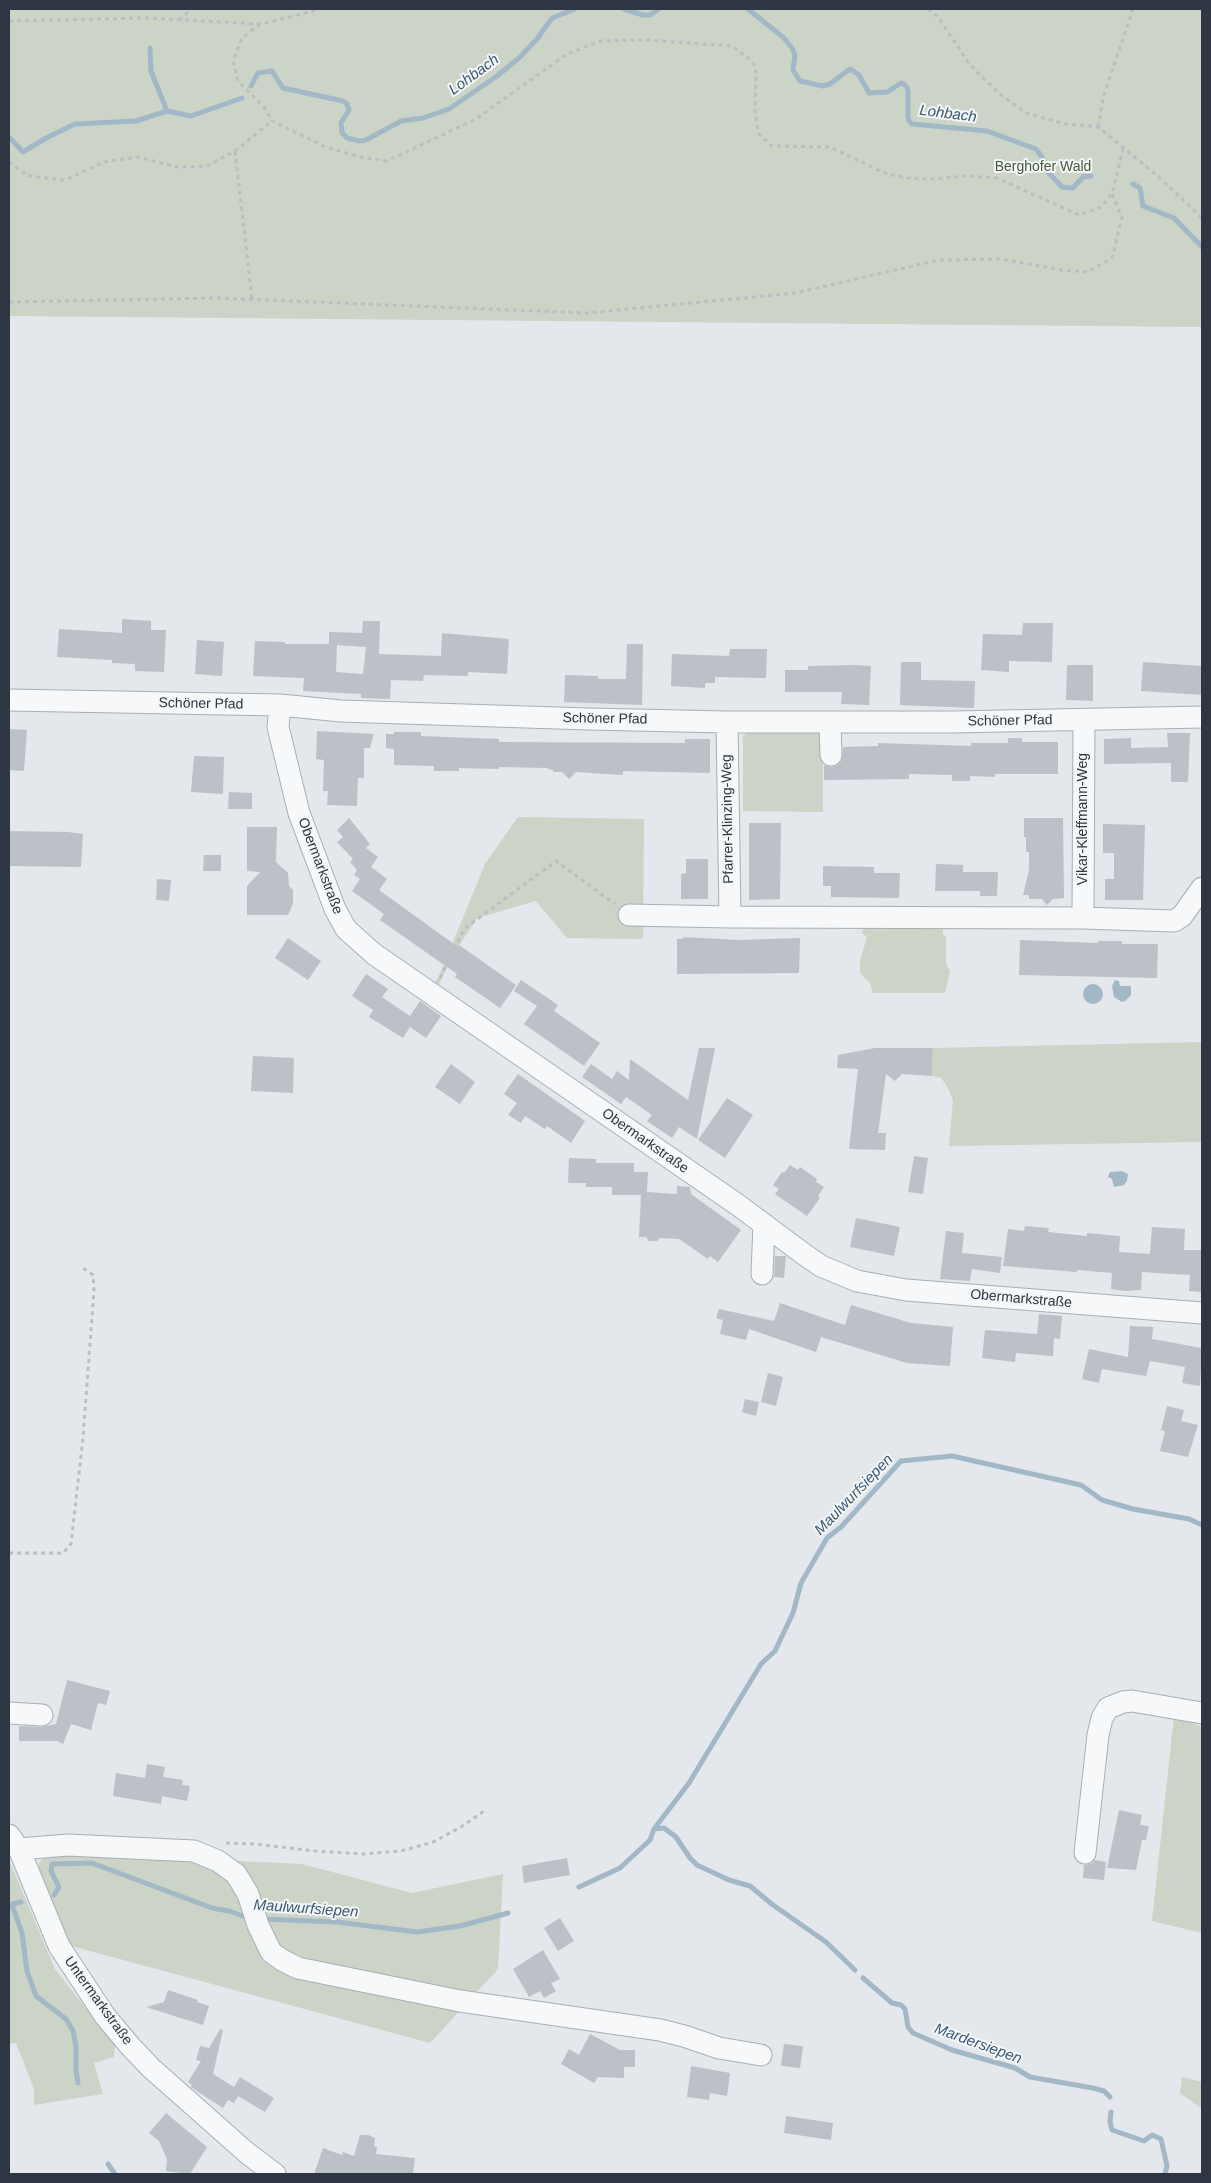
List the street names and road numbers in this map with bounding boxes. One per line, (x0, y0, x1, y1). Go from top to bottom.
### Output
street label: Schöner Pfad (158, 695, 244, 713)
street label: Schöner Pfad (562, 710, 648, 728)
street label: Schöner Pfad (967, 712, 1053, 730)
street label: Vikar-Kleffmann-Weg (1075, 753, 1091, 885)
street label: Pfarrer-Klinzing-Weg (718, 754, 738, 884)
street label: Obermarkstraße (294, 815, 346, 917)
street label: Obermarkstraße (598, 1105, 692, 1177)
street label: Obermarkstraße (970, 1286, 1072, 1312)
street label: Untermarkstraße (60, 1954, 136, 2048)

